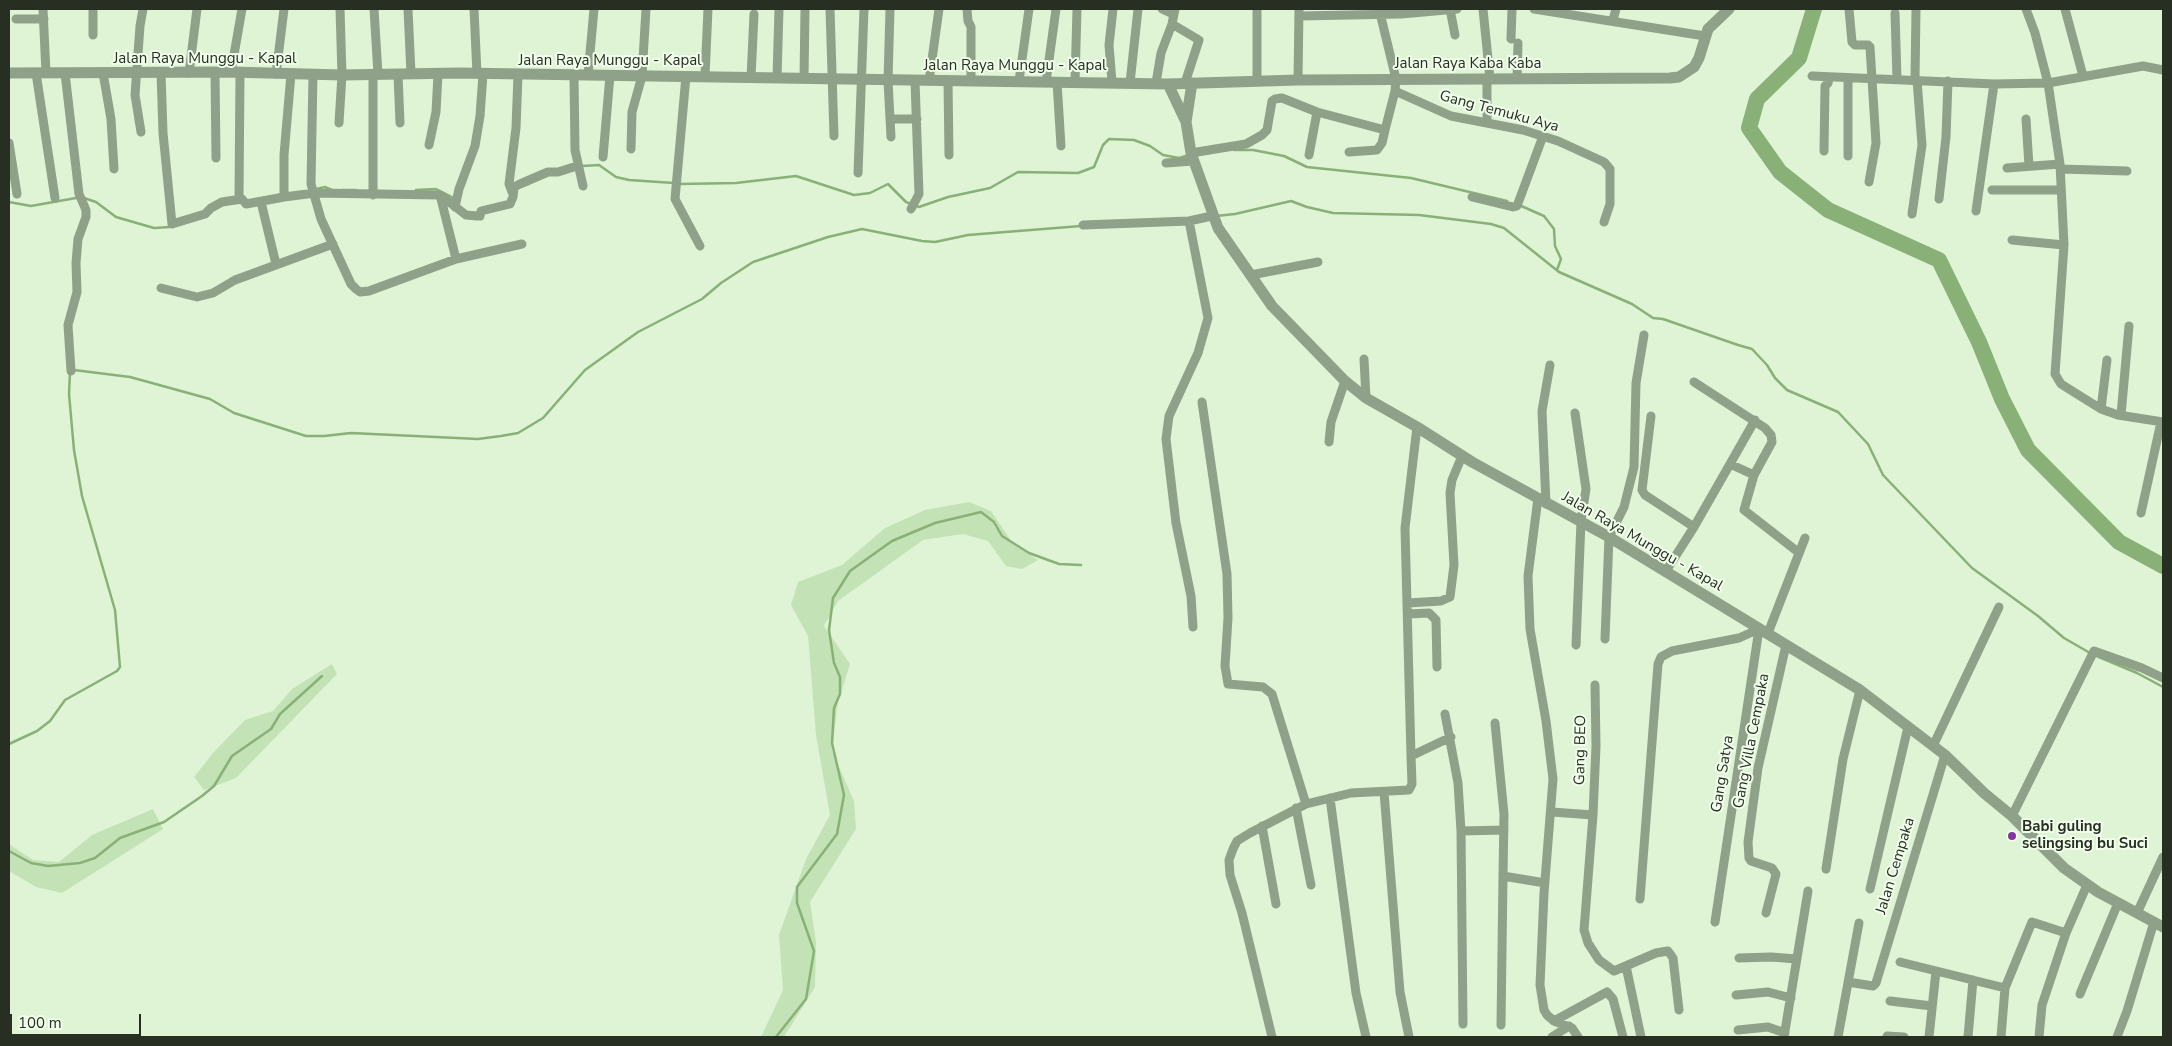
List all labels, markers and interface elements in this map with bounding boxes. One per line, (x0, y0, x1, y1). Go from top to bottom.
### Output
street label: Jalan Raya Munggu - Kapal (113, 50, 297, 68)
street label: Jalan Raya Munggu - Kapal (518, 52, 702, 70)
street label: Jalan Raya Kaba Kaba (1395, 55, 1541, 73)
street label: Jalan Raya Munggu - Kapal (923, 57, 1107, 75)
street label: Gang Temuku Aya (1437, 87, 1561, 137)
street label: Jalan Raya Munggu - Kapal (1558, 488, 1726, 596)
street label: Gang Villa Cempaka (1730, 672, 1774, 810)
street label: Gang BEO (1571, 715, 1591, 785)
street label: Gang Satya (1708, 734, 1738, 814)
street label: Jalan Cempaka (1873, 816, 1919, 916)
place label: Babi guling selingsing bu Suci (2022, 818, 2148, 853)
marker: Babi guling selingsing bu Suci (2006, 830, 2018, 842)
scale bar (12, 1004, 144, 1036)
text: 100 m (18, 1013, 62, 1033)

